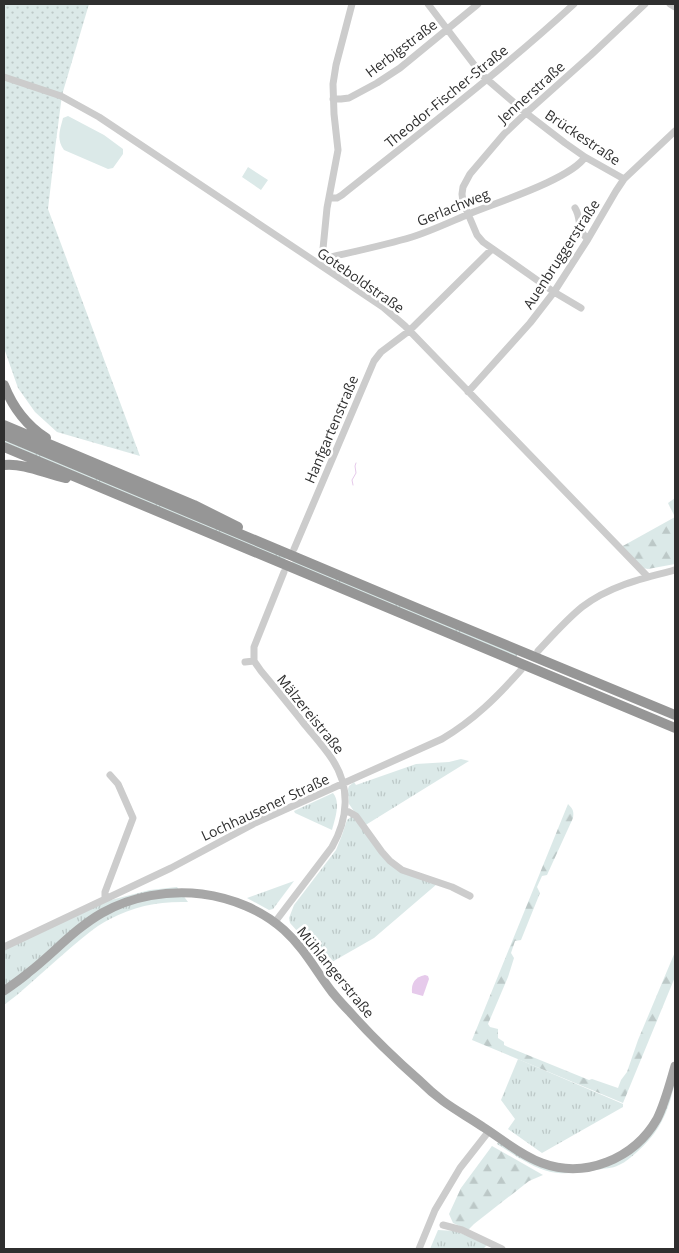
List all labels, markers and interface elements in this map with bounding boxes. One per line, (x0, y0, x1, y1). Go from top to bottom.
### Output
street label: Herbigstraße (361, 15, 441, 81)
street label: Theodor-Fischer-Straße (380, 40, 512, 152)
street label: Jennerstraße (492, 57, 569, 129)
street label: Brückestraße (542, 105, 624, 169)
street label: Gerlachweg (414, 184, 492, 230)
street label: Auenbruggerstraße (518, 195, 604, 313)
street label: Goteboldstraße (314, 243, 408, 317)
street label: Hanfgartenstraße (300, 372, 362, 486)
street label: Mälzereistraße (273, 670, 349, 758)
street label: Lochhausener Straße (198, 769, 332, 845)
street label: Mühlangerstraße (293, 922, 379, 1022)

